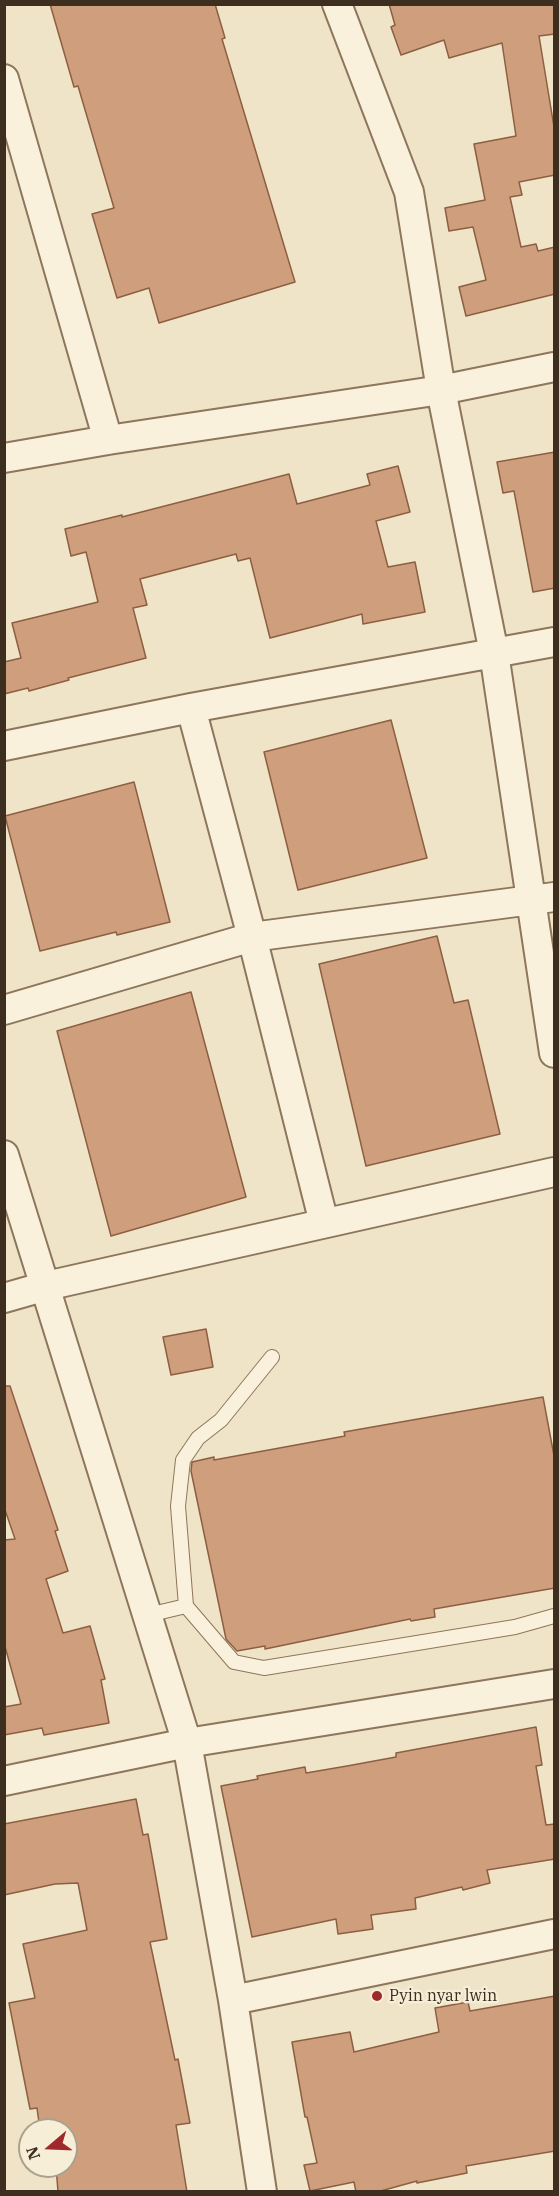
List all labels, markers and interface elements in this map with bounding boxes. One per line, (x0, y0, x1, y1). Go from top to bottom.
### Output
place label: Pyin nyar lwin (389, 1986, 497, 2006)
marker: Pyin nyar lwin (370, 1989, 384, 2003)
north arrow (18, 2118, 78, 2178)
text: N (21, 2144, 44, 2162)

